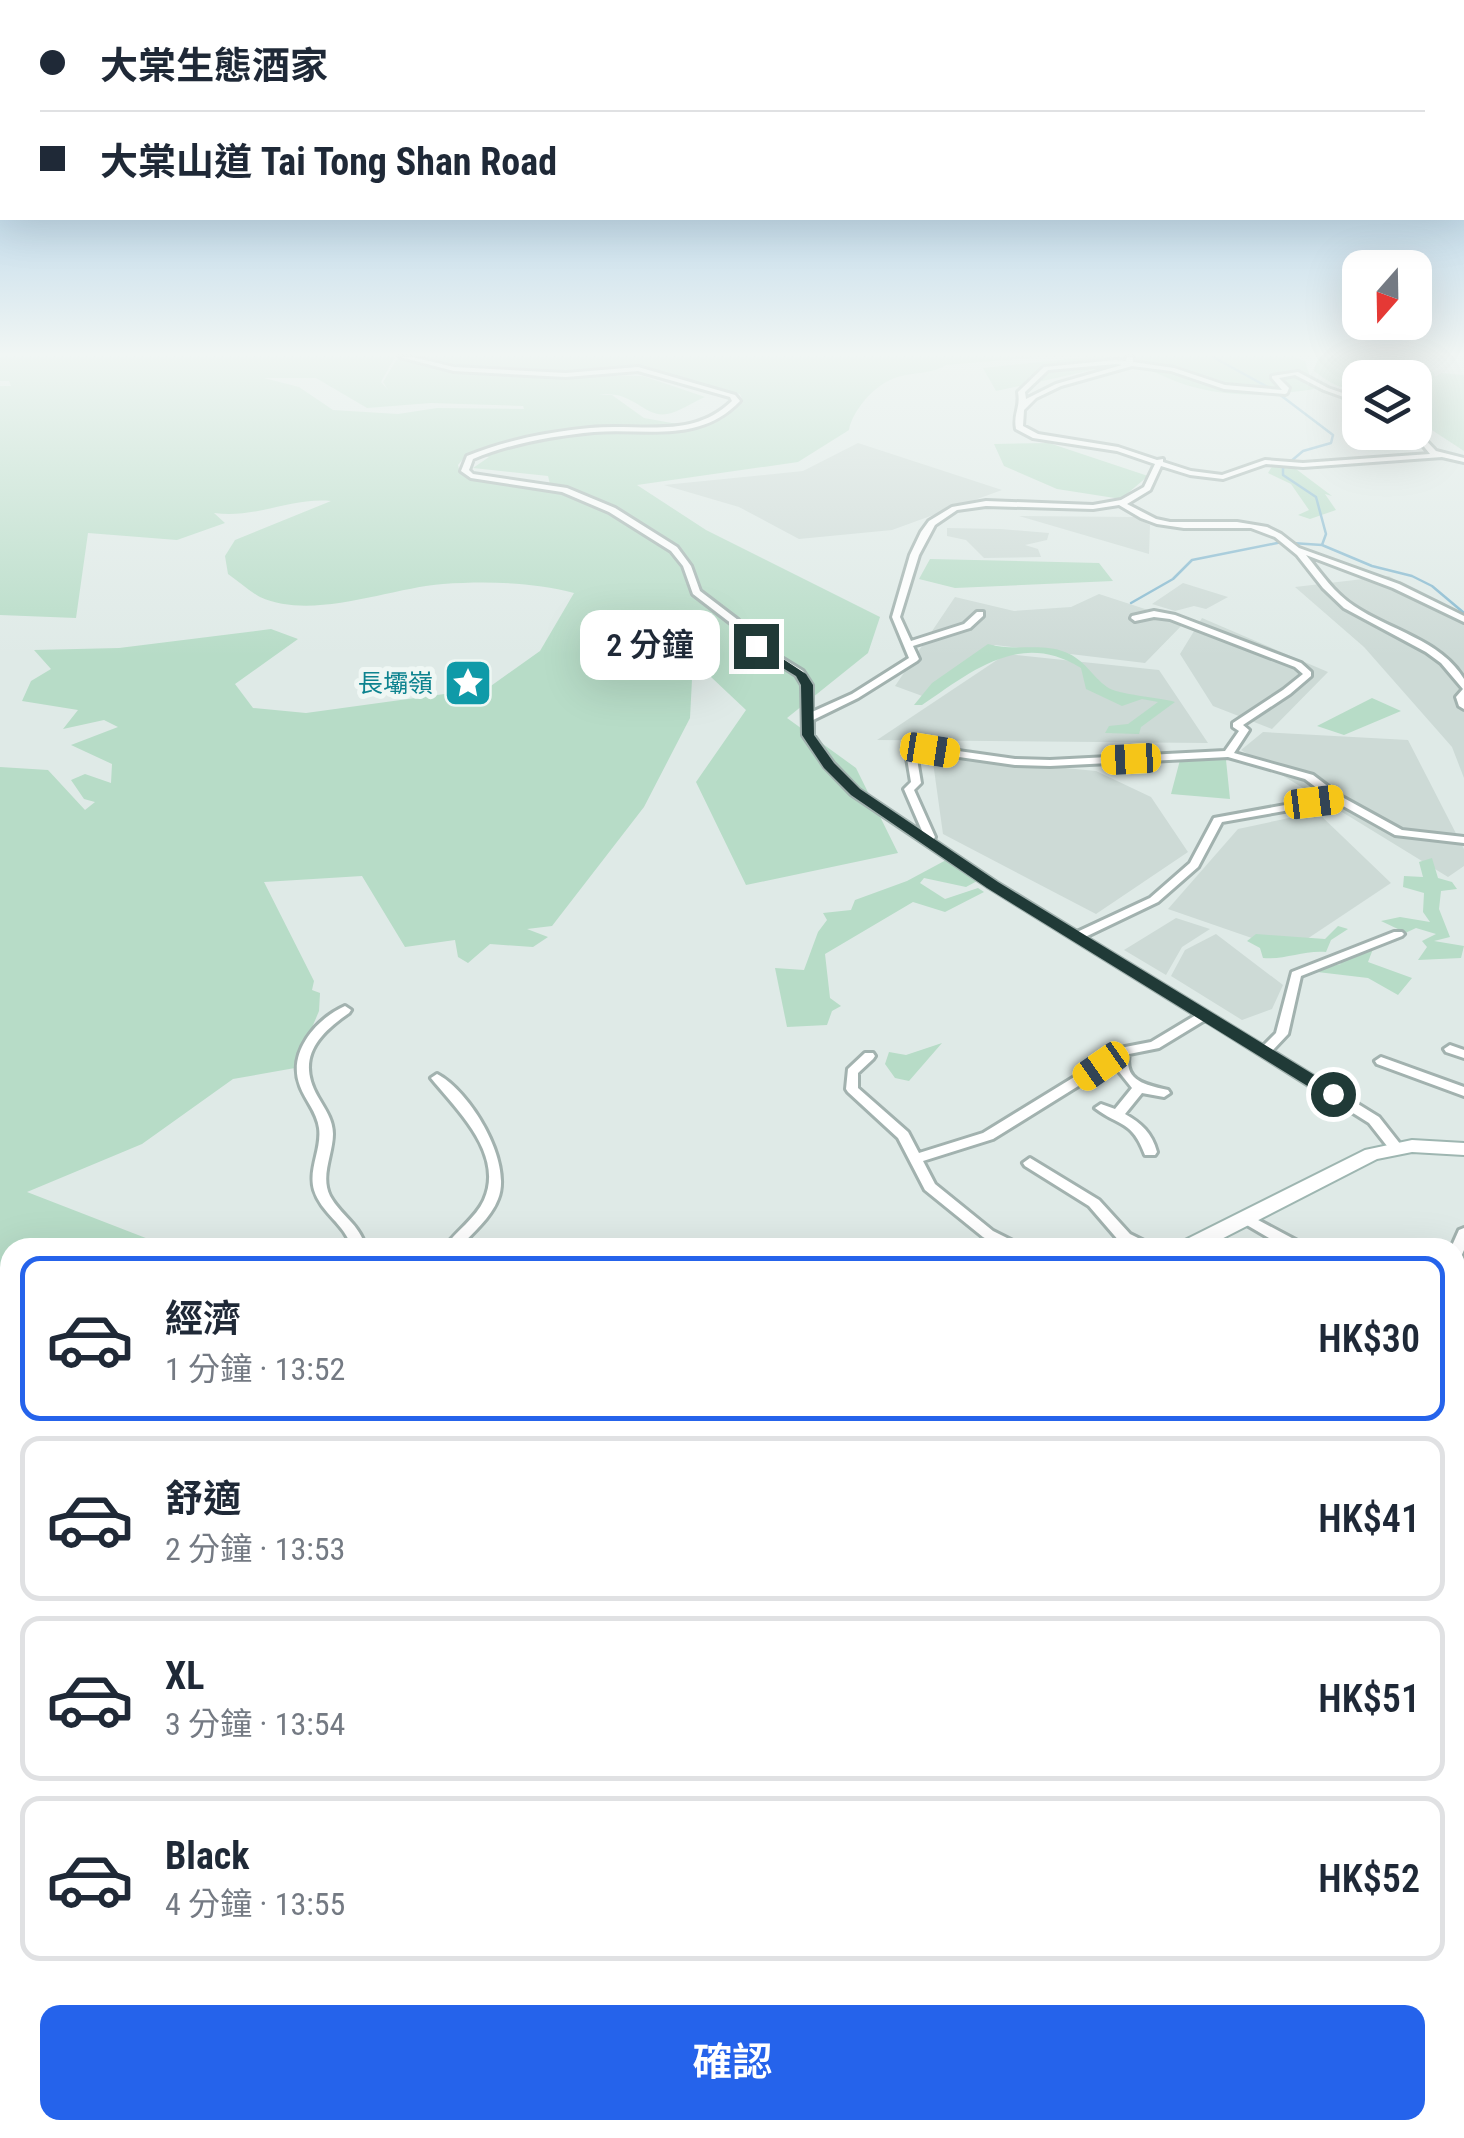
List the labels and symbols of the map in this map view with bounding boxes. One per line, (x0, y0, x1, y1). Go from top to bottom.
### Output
north arrow (1342, 250, 1432, 340)
callout: 2 分鐘 (581, 611, 721, 681)
route end (734, 624, 779, 669)
place icon: 長壩嶺 (442, 657, 494, 709)
place label: 長壩嶺 (358, 669, 433, 698)
car (898, 730, 962, 770)
car (1100, 742, 1162, 776)
car (1282, 783, 1346, 821)
car (1068, 1037, 1134, 1095)
route start (1311, 1072, 1356, 1117)

